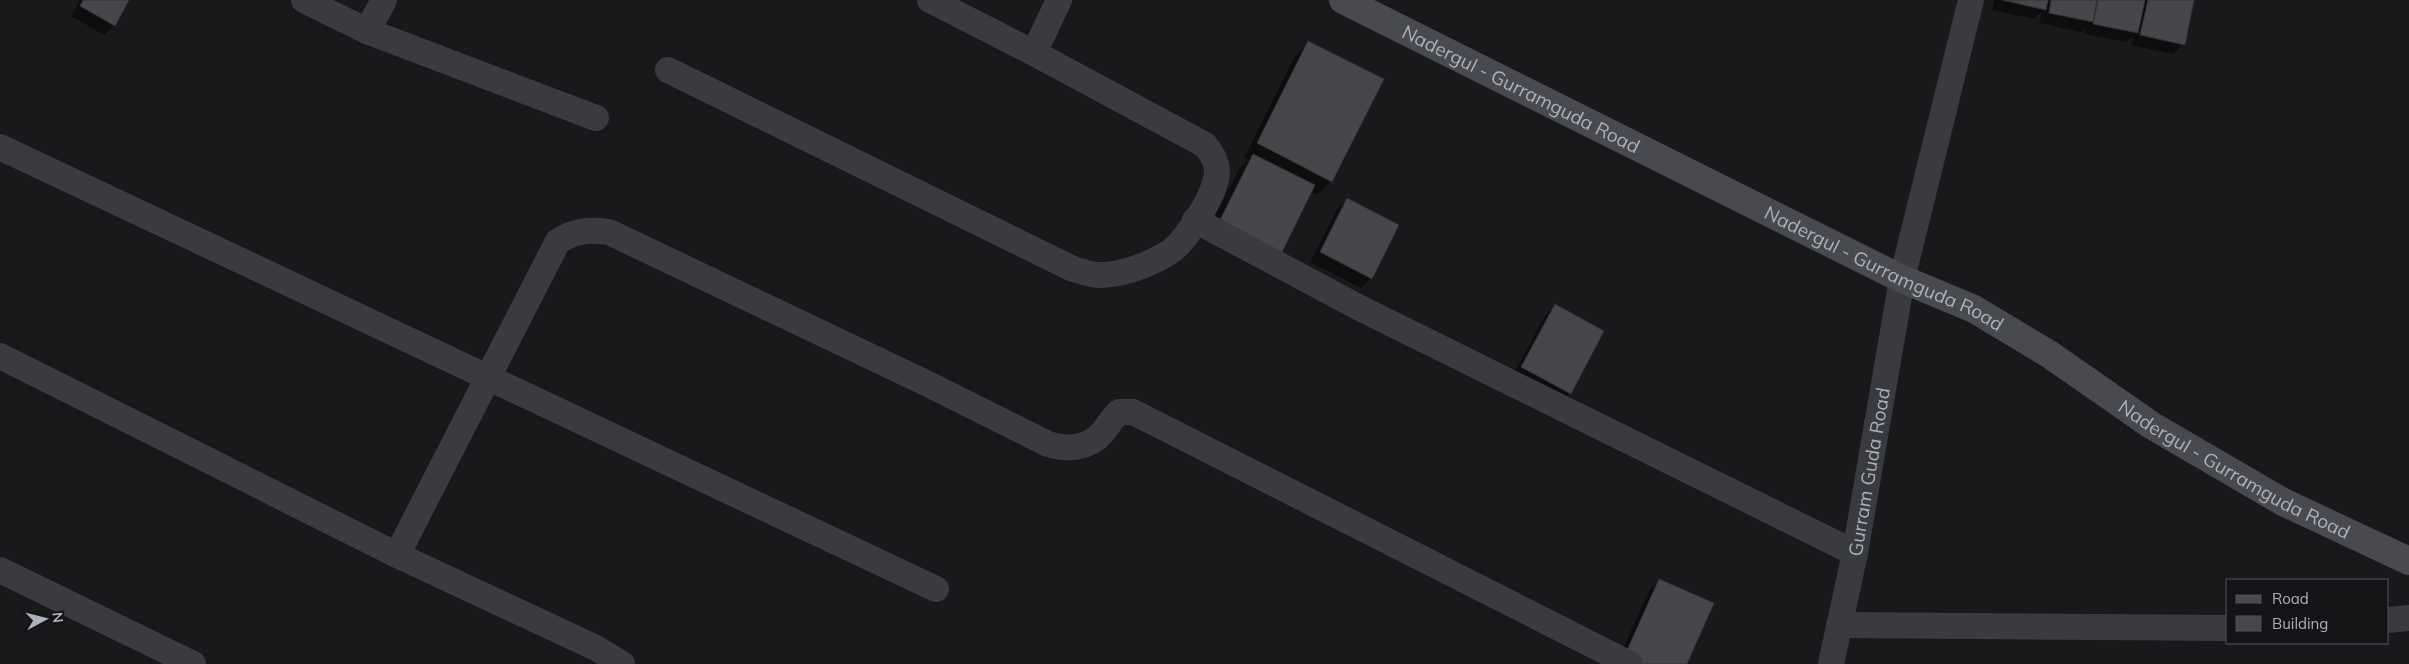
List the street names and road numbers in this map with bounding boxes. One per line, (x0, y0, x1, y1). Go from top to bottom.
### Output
street label: Nadergul - Gurramguda Road (1398, 19, 1644, 158)
street label: Nadergul - Gurramguda Road (1761, 200, 2008, 336)
street label: Gurram Guda Road (1843, 386, 1895, 558)
street label: Nadergul - Gurramguda Road (2114, 394, 2354, 544)

